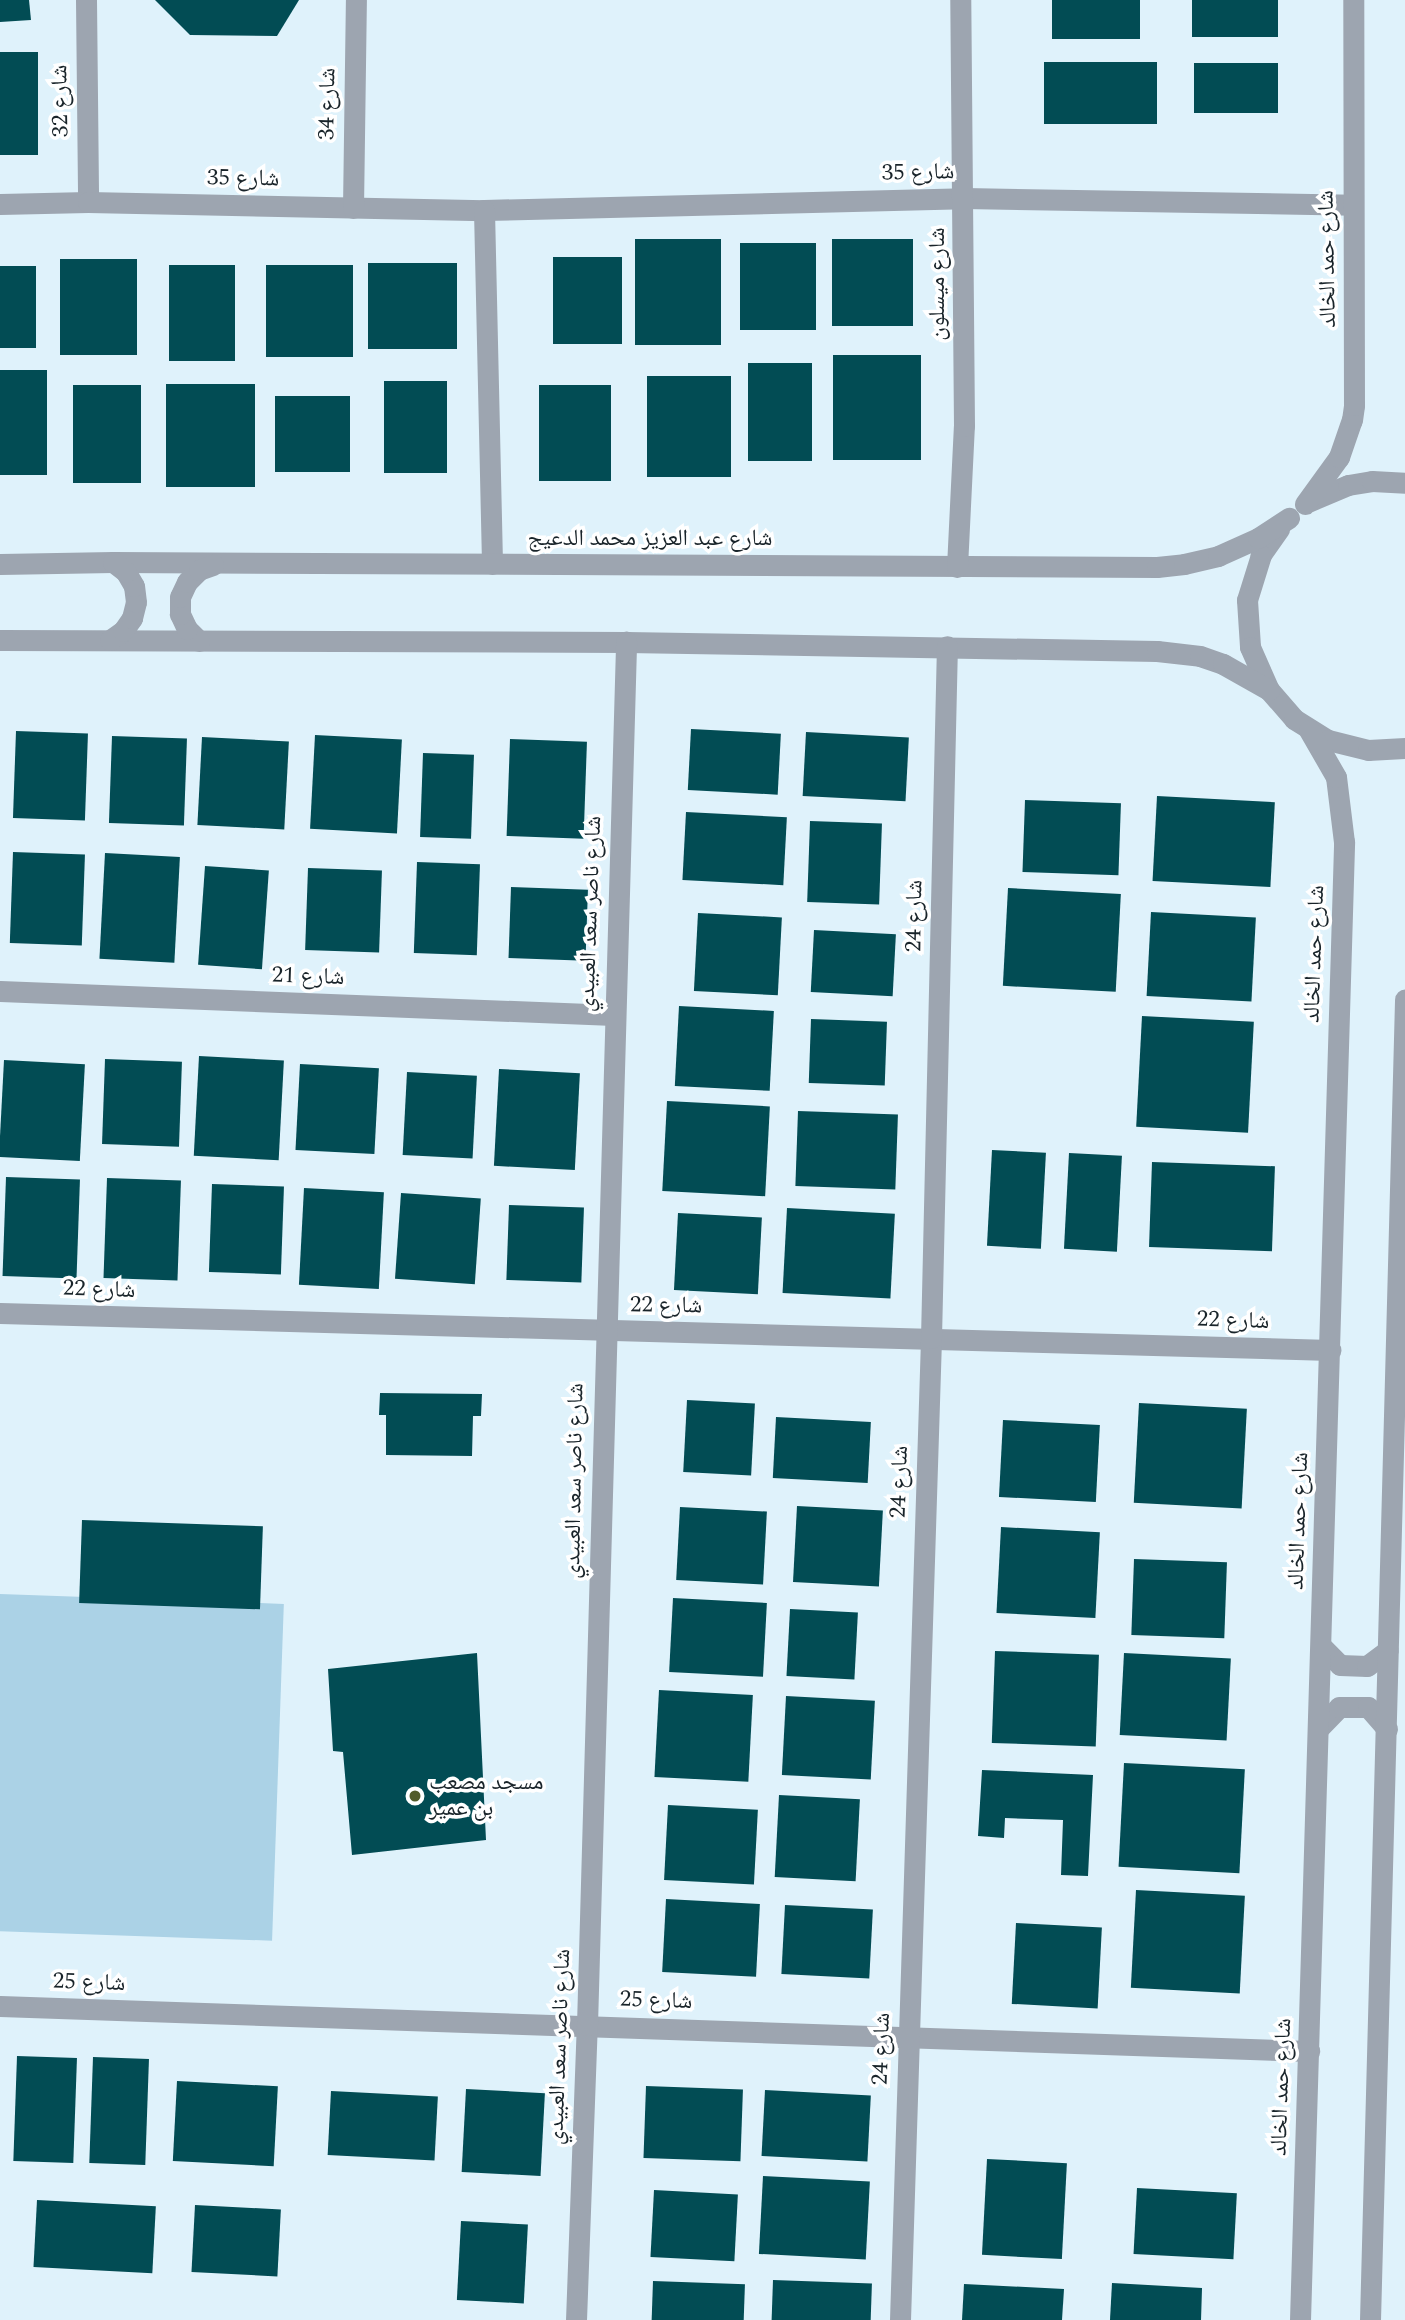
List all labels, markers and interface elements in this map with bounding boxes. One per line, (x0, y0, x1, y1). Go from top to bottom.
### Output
street label: شارع 32 (47, 65, 75, 137)
street label: شارع 34 (314, 68, 342, 140)
street label: شارع 35 (882, 159, 954, 187)
street label: شارع 35 (207, 165, 279, 193)
street label: شارع حمد الخالد (1313, 190, 1343, 328)
street label: شارع ميسلون (924, 227, 952, 341)
street label: شارع عبد العزيز محمد الدعيج (528, 525, 772, 553)
street label: شارع ناصر سعد العبيدي (574, 816, 608, 1012)
street label: شارع 24 (901, 880, 929, 952)
street label: شارع حمد الخالد (1299, 885, 1331, 1023)
street label: شارع 21 (271, 962, 345, 992)
street label: شارع 22 (62, 1275, 136, 1305)
street label: شارع 22 (630, 1292, 702, 1320)
street label: شارع 22 (1196, 1306, 1270, 1336)
street label: شارع ناصر سعد العبيدي (559, 1383, 591, 1579)
street label: شارع 24 (885, 1445, 915, 1519)
street label: شارع حمد الخالد (1283, 1452, 1315, 1590)
place label: مسجد مصعب بن عمير (429, 1769, 543, 1823)
marker: مسجد مصعب بن عمير (407, 1788, 423, 1804)
street label: شارع ناصر سعد العبيدي (543, 1949, 577, 2145)
street label: شارع 25 (52, 1968, 126, 1998)
street label: شارع 25 (619, 1986, 693, 2016)
street label: شارع 24 (867, 2012, 897, 2086)
street label: شارع حمد الخالد (1266, 2018, 1298, 2156)

